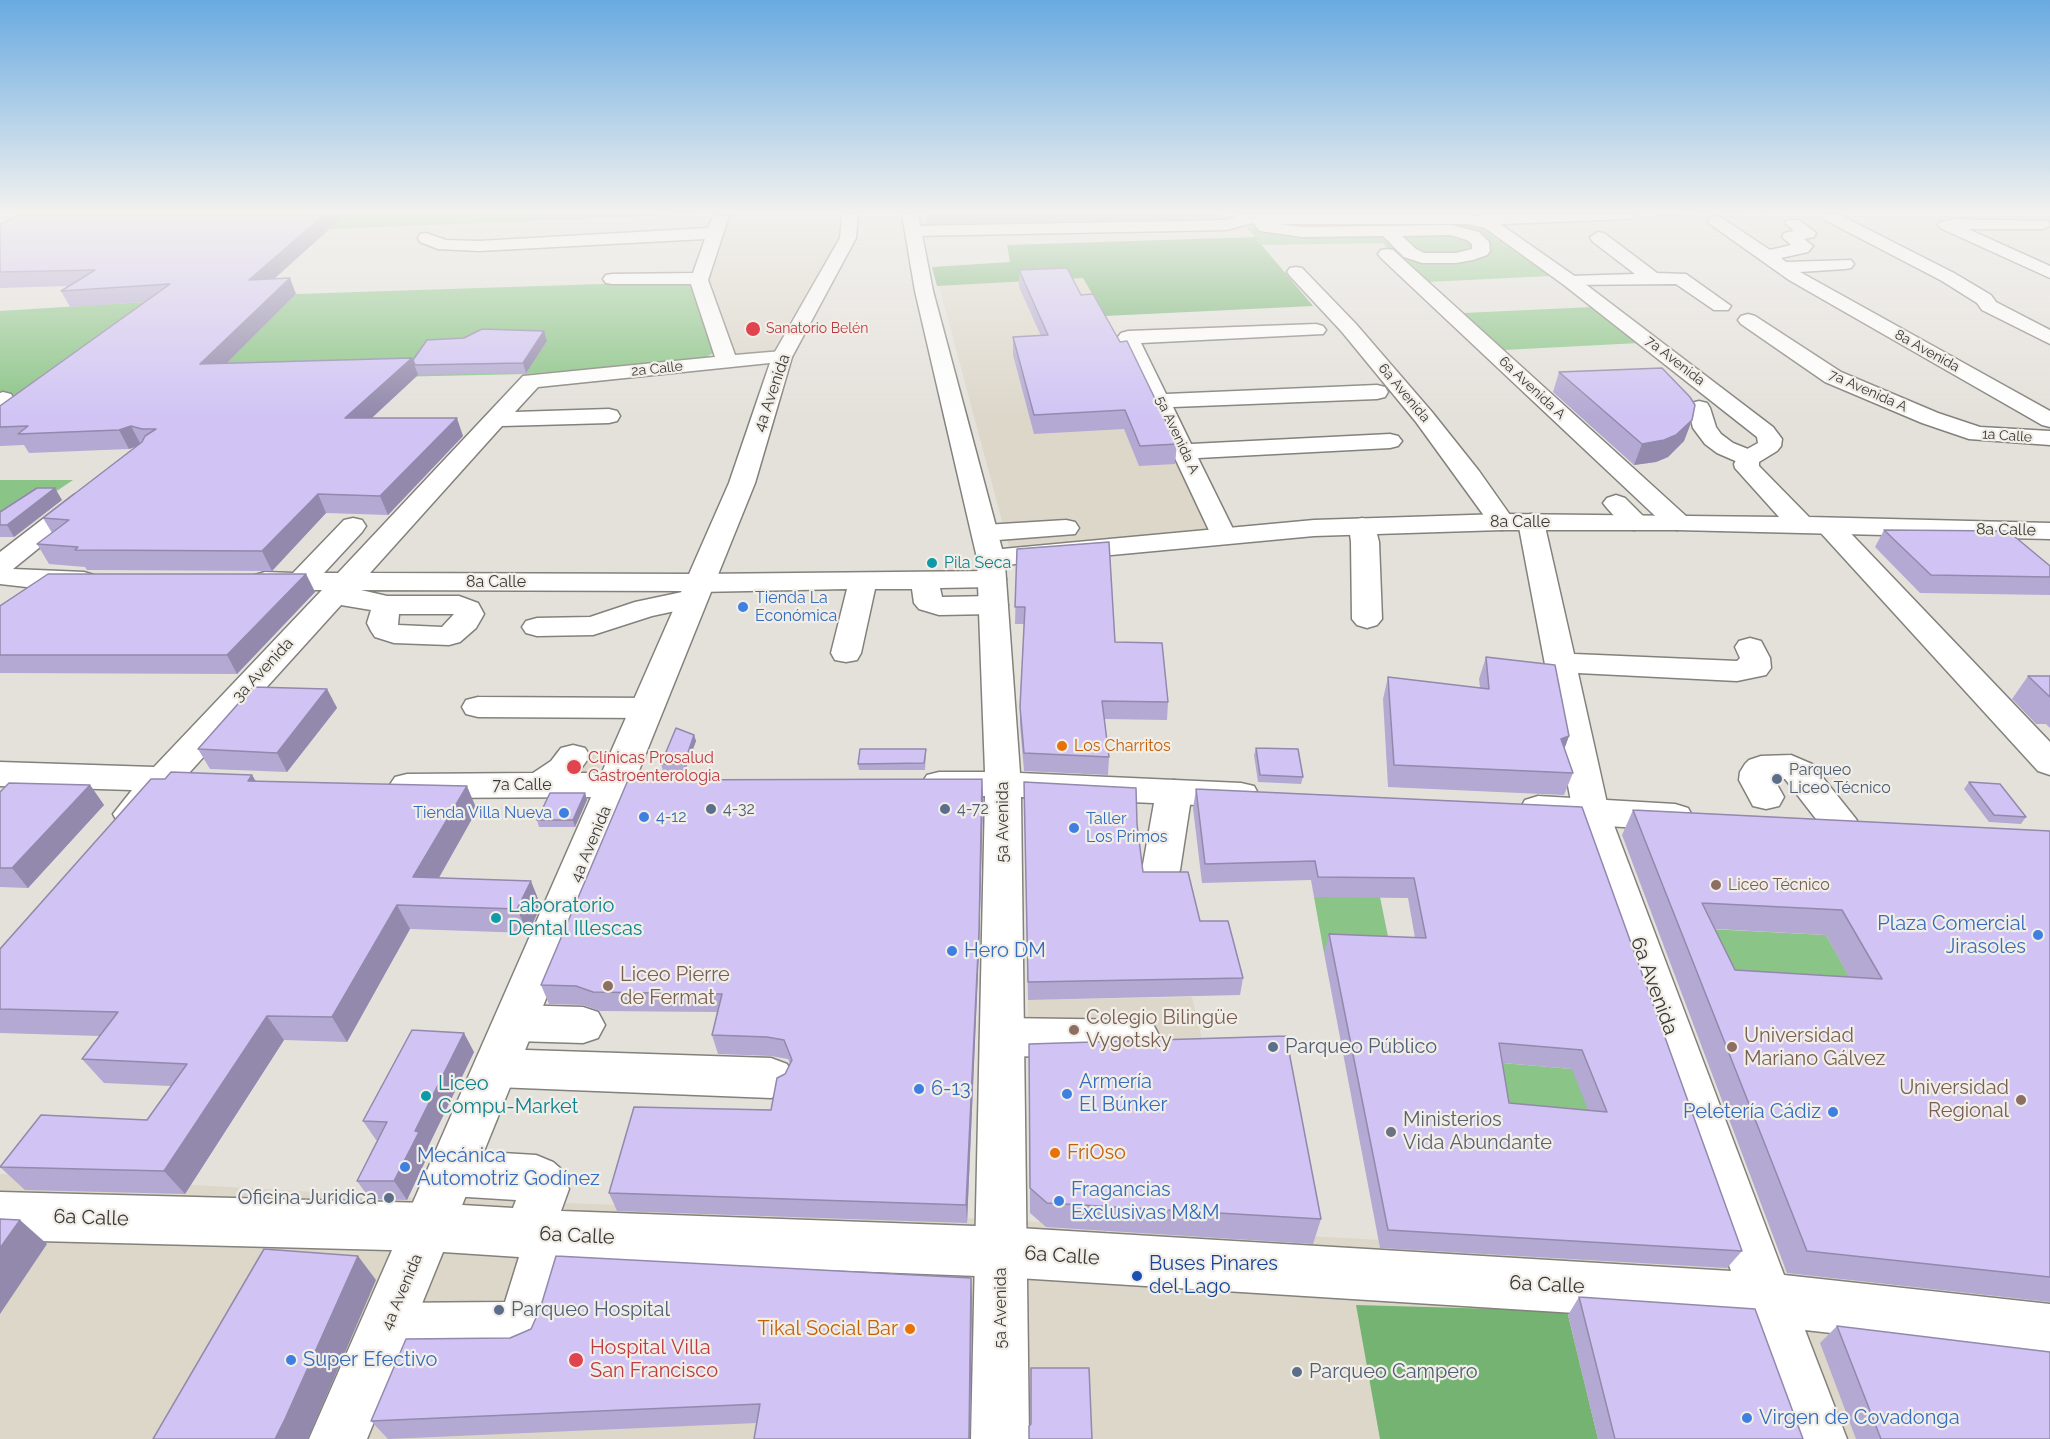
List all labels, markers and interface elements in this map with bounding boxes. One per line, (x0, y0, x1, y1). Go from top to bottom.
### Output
marker: Sanatorio Belén (744, 320, 762, 338)
place label: Sanatorio Belén (766, 321, 868, 337)
street label: 8a Avenida (1892, 326, 1962, 376)
street label: 7a Avenida (1642, 333, 1708, 389)
street label: 4a Avenida (750, 352, 794, 434)
street label: 6a Avenida A (1495, 353, 1569, 423)
street label: 2a Calle (630, 358, 684, 380)
street label: 6a Avenida (1375, 360, 1433, 426)
street label: 7a Avenida A (1826, 366, 1910, 416)
street label: 5a Avenida A (1152, 393, 1202, 477)
street label: 1a Calle (1981, 426, 2033, 446)
street label: 8a Calle (1490, 512, 1550, 532)
street label: 8a Calle (1976, 520, 2036, 540)
place label: Pila Seca (944, 553, 1011, 573)
marker: Pila Seca (925, 556, 939, 570)
street label: 8a Calle (466, 572, 526, 592)
place label: Tienda La Económica (755, 588, 837, 626)
marker: Tienda La Económica (736, 600, 750, 614)
street label: 3a Avenida (228, 634, 298, 706)
place label: Los Charritos (1074, 736, 1171, 756)
marker: Los Charritos (1055, 739, 1069, 753)
place label: Clínicas Prosalud Gastroenterologia (588, 748, 720, 786)
marker: Clínicas Prosalud Gastroenterologia (565, 758, 583, 776)
place label: Parqueo Liceo Técnico (1789, 760, 1891, 798)
marker: Parqueo Liceo Técnico (1770, 772, 1784, 786)
street label: 7a Calle (492, 775, 552, 795)
street label: 5a Avenida (993, 782, 1013, 862)
place label: 4-32 (723, 799, 755, 819)
place label: 4-72 (957, 799, 989, 819)
marker: 4-32 (704, 802, 718, 816)
marker: 4-72 (938, 802, 952, 816)
place label: Tienda Villa Nueva (413, 803, 552, 823)
street label: 4a Avenida (566, 803, 616, 885)
marker: Tienda Villa Nueva (557, 806, 571, 820)
place label: 4-12 (656, 807, 687, 827)
place label: Taller Los Primos (1086, 809, 1167, 847)
marker: 4-12 (637, 810, 651, 824)
marker: Taller Los Primos (1067, 821, 1081, 835)
place label: Liceo Técnico (1728, 875, 1830, 895)
marker: Liceo Técnico (1709, 878, 1723, 892)
place label: Laboratorio Dental Illescas (508, 894, 643, 941)
marker: Laboratorio Dental Illescas (489, 911, 503, 925)
place label: Plaza Comercial Jirasoles (1877, 912, 2026, 959)
marker: Plaza Comercial Jirasoles (2031, 928, 2045, 942)
street label: 6a Avenida (1625, 934, 1683, 1038)
place label: Hero DM (964, 939, 1046, 963)
marker: Hero DM (945, 944, 959, 958)
place label: Liceo Pierre de Fermat (620, 963, 730, 1010)
marker: Liceo Pierre de Fermat (601, 979, 615, 993)
place label: Colegio Bilingüe Vygotsky (1086, 1006, 1238, 1053)
marker: Colegio Bilingüe Vygotsky (1067, 1023, 1081, 1037)
place label: Universidad Mariano Gálvez (1744, 1024, 1885, 1071)
place label: Parqueo Público (1285, 1035, 1437, 1059)
marker: Parqueo Público (1266, 1040, 1280, 1054)
marker: Universidad Mariano Gálvez (1725, 1040, 1739, 1054)
place label: Armería El Búnker (1079, 1070, 1167, 1117)
place label: Liceo Compu-Market (438, 1072, 578, 1119)
place label: Universidad Regional (1899, 1076, 2009, 1123)
place label: 6-13 (931, 1077, 971, 1101)
marker: 6-13 (912, 1082, 926, 1096)
marker: Armería El Búnker (1060, 1087, 1074, 1101)
marker: Liceo Compu-Market (419, 1089, 433, 1103)
marker: Universidad Regional (2014, 1093, 2028, 1107)
place label: Peletería Cádiz (1683, 1100, 1821, 1124)
marker: Peletería Cádiz (1826, 1105, 1840, 1119)
place label: Ministerios Vida Abundante (1403, 1108, 1552, 1155)
marker: Ministerios Vida Abundante (1384, 1125, 1398, 1139)
place label: FriOso (1067, 1141, 1126, 1165)
place label: Mecánica Automotriz Godínez (417, 1144, 600, 1191)
marker: FriOso (1048, 1146, 1062, 1160)
marker: Mecánica Automotriz Godínez (398, 1160, 412, 1174)
place label: Fragancias Exclusivas M&M (1071, 1178, 1220, 1225)
place label: Oficina Juridica (237, 1186, 377, 1210)
marker: Oficina Juridica (382, 1191, 396, 1205)
marker: Fragancias Exclusivas M&M (1052, 1194, 1066, 1208)
street label: 6a Calle (53, 1205, 129, 1231)
street label: 6a Calle (539, 1222, 615, 1250)
street label: 6a Calle (1024, 1241, 1100, 1271)
street label: 4a Avenida (377, 1251, 427, 1333)
place label: Buses Pinares del Lago (1149, 1252, 1278, 1299)
street label: 5a Avenida (991, 1268, 1011, 1348)
marker: Buses Pinares del Lago (1130, 1269, 1144, 1283)
street label: 6a Calle (1509, 1271, 1585, 1299)
place label: Parqueo Hospital (511, 1298, 670, 1322)
marker: Parqueo Hospital (492, 1303, 506, 1317)
place label: Tikal Social Bar (757, 1317, 898, 1341)
marker: Tikal Social Bar (903, 1322, 917, 1336)
place label: Hospital Villa San Francisco (590, 1336, 718, 1383)
place label: Super Efectivo (303, 1348, 437, 1372)
marker: Hospital Villa San Francisco (567, 1351, 585, 1369)
marker: Super Efectivo (284, 1353, 298, 1367)
place label: Parqueo Campero (1309, 1360, 1478, 1384)
marker: Parqueo Campero (1290, 1365, 1304, 1379)
place label: Virgen de Covadonga (1759, 1406, 1960, 1430)
marker: Virgen de Covadonga (1740, 1411, 1754, 1425)

